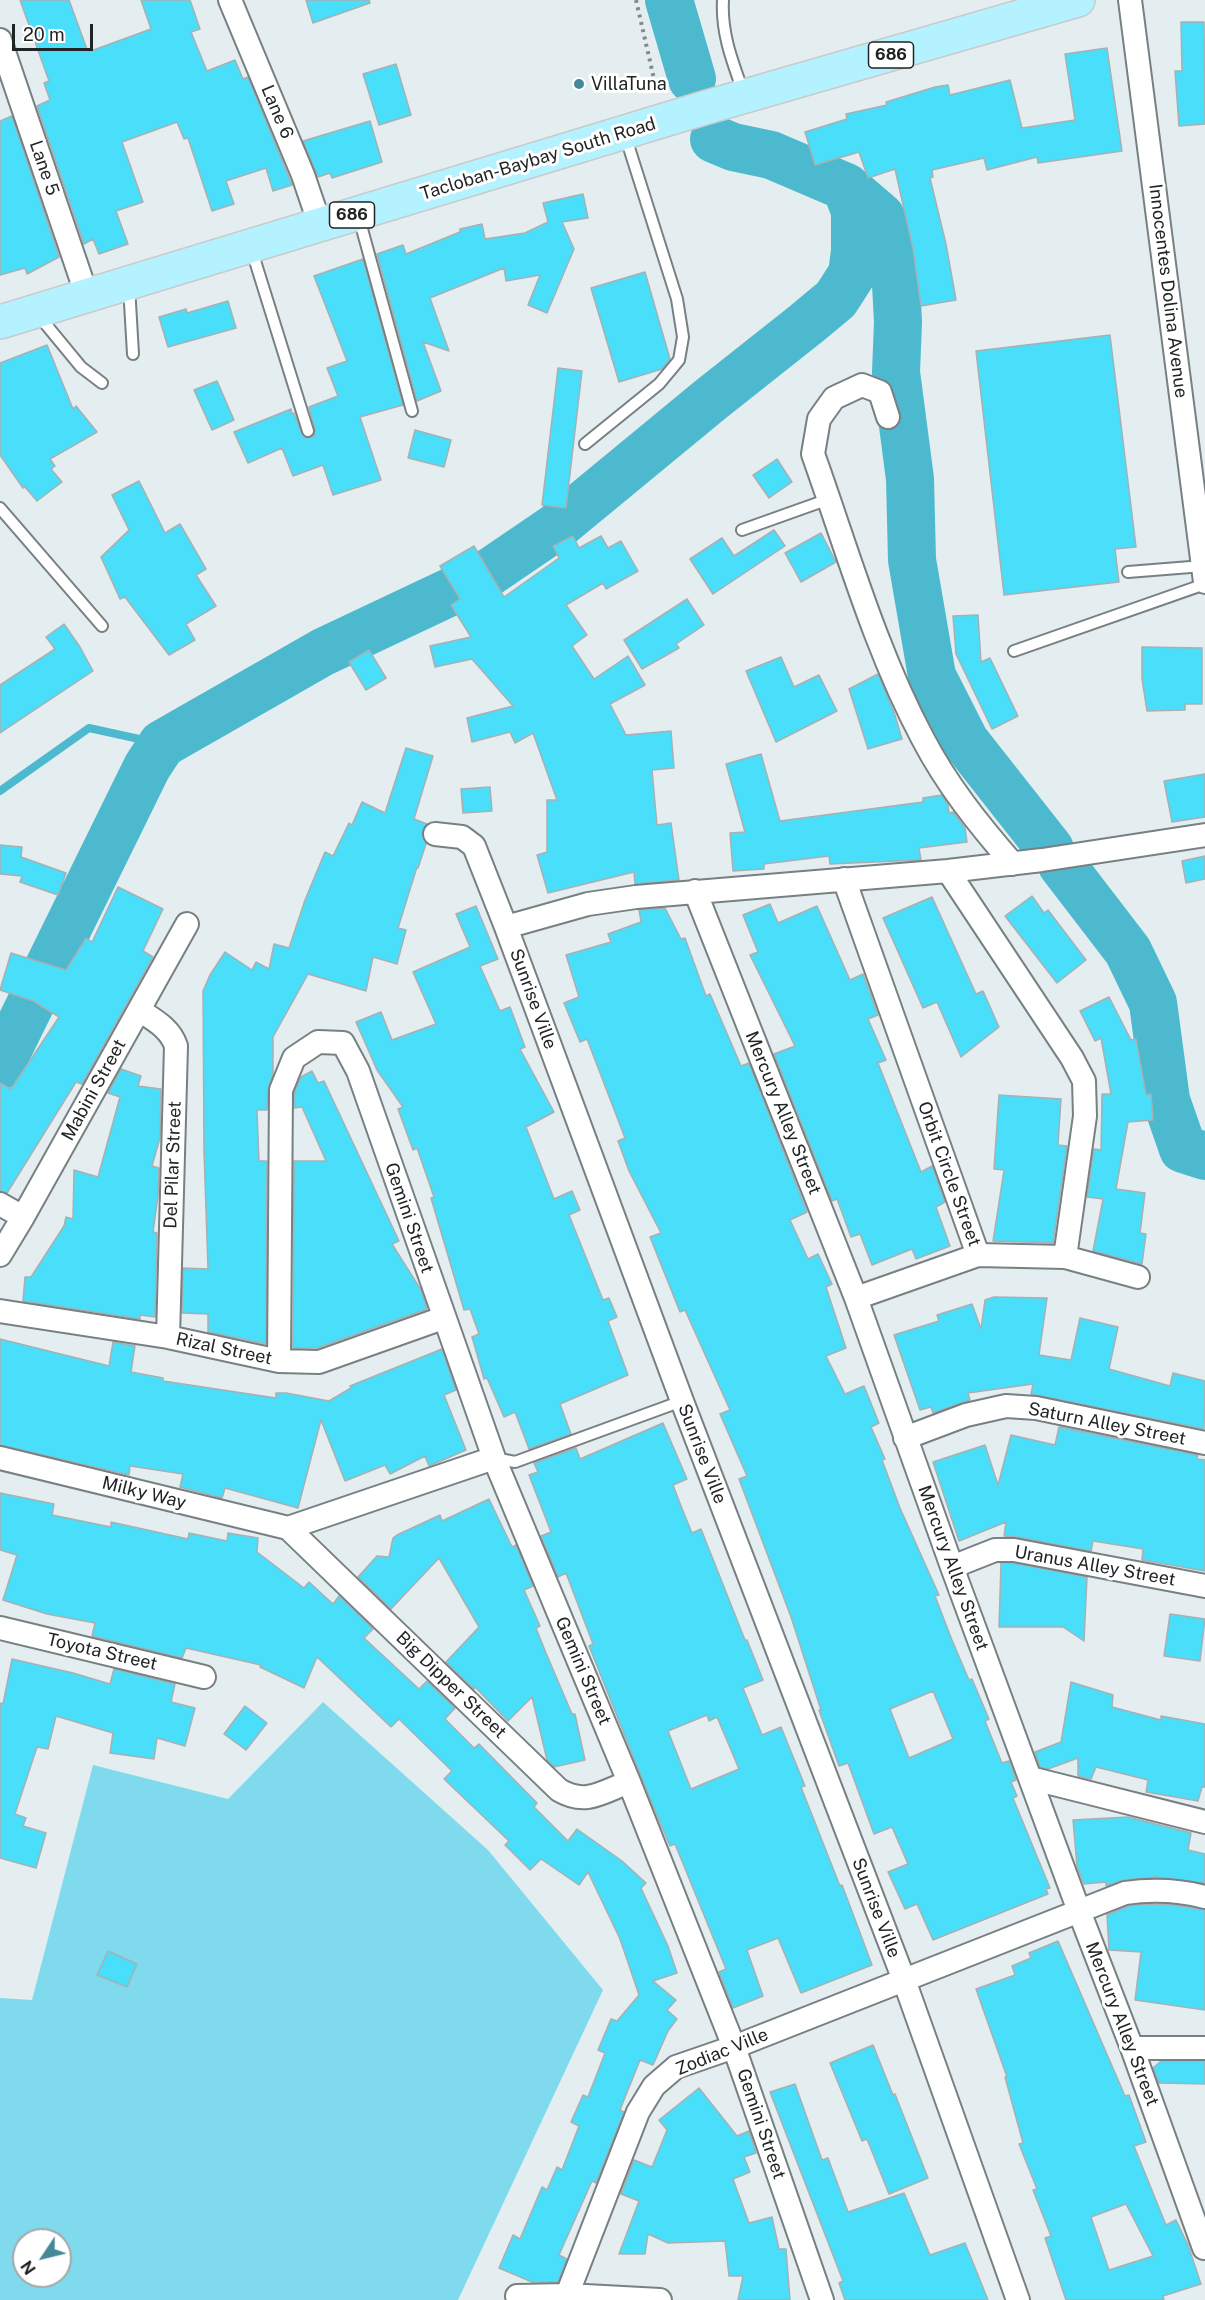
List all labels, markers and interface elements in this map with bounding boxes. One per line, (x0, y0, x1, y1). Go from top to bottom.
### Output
scale bar (15, 12, 96, 50)
text: 20 m (23, 24, 65, 45)
road number: 686 (868, 42, 914, 68)
place label: VillaTuna (591, 73, 667, 95)
marker: VillaTuna (572, 77, 586, 91)
street label: Lane 6 (256, 82, 298, 142)
street label: Tacloban-Baybay South Road (418, 113, 658, 205)
street label: Lane 5 (25, 138, 63, 198)
street label: Innocentes Dolina Avenue (1144, 183, 1192, 399)
road number: 686 (330, 202, 374, 228)
street label: Sunrise Ville (505, 946, 561, 1052)
street label: Mercury Alley Street (740, 1028, 826, 1198)
street label: Mabini Street (57, 1035, 131, 1145)
street label: Orbit Circle Street (913, 1099, 985, 1249)
street label: Del Pilar Street (160, 1101, 186, 1229)
street label: Gemini Street (380, 1160, 438, 1276)
street label: Rizal Street (174, 1328, 274, 1370)
street label: Saturn Alley Street (1026, 1398, 1188, 1450)
street label: Sunrise Ville (673, 1401, 731, 1507)
street label: Milky Way (100, 1472, 188, 1514)
street label: Mercury Alley Street (913, 1482, 993, 1654)
street label: Uranus Alley Street (1013, 1541, 1177, 1591)
street label: Gemini Street (551, 1614, 615, 1728)
street label: Big Dipper Street (391, 1627, 511, 1743)
street label: Toyota Street (45, 1629, 159, 1675)
street label: Sunrise Ville (847, 1855, 905, 1961)
street label: Mercury Alley Street (1081, 1939, 1163, 2109)
street label: Zodiac Ville (673, 2024, 771, 2080)
street label: Gemini Street (732, 2066, 790, 2182)
north arrow (12, 2228, 72, 2288)
text: N (17, 2257, 40, 2278)

